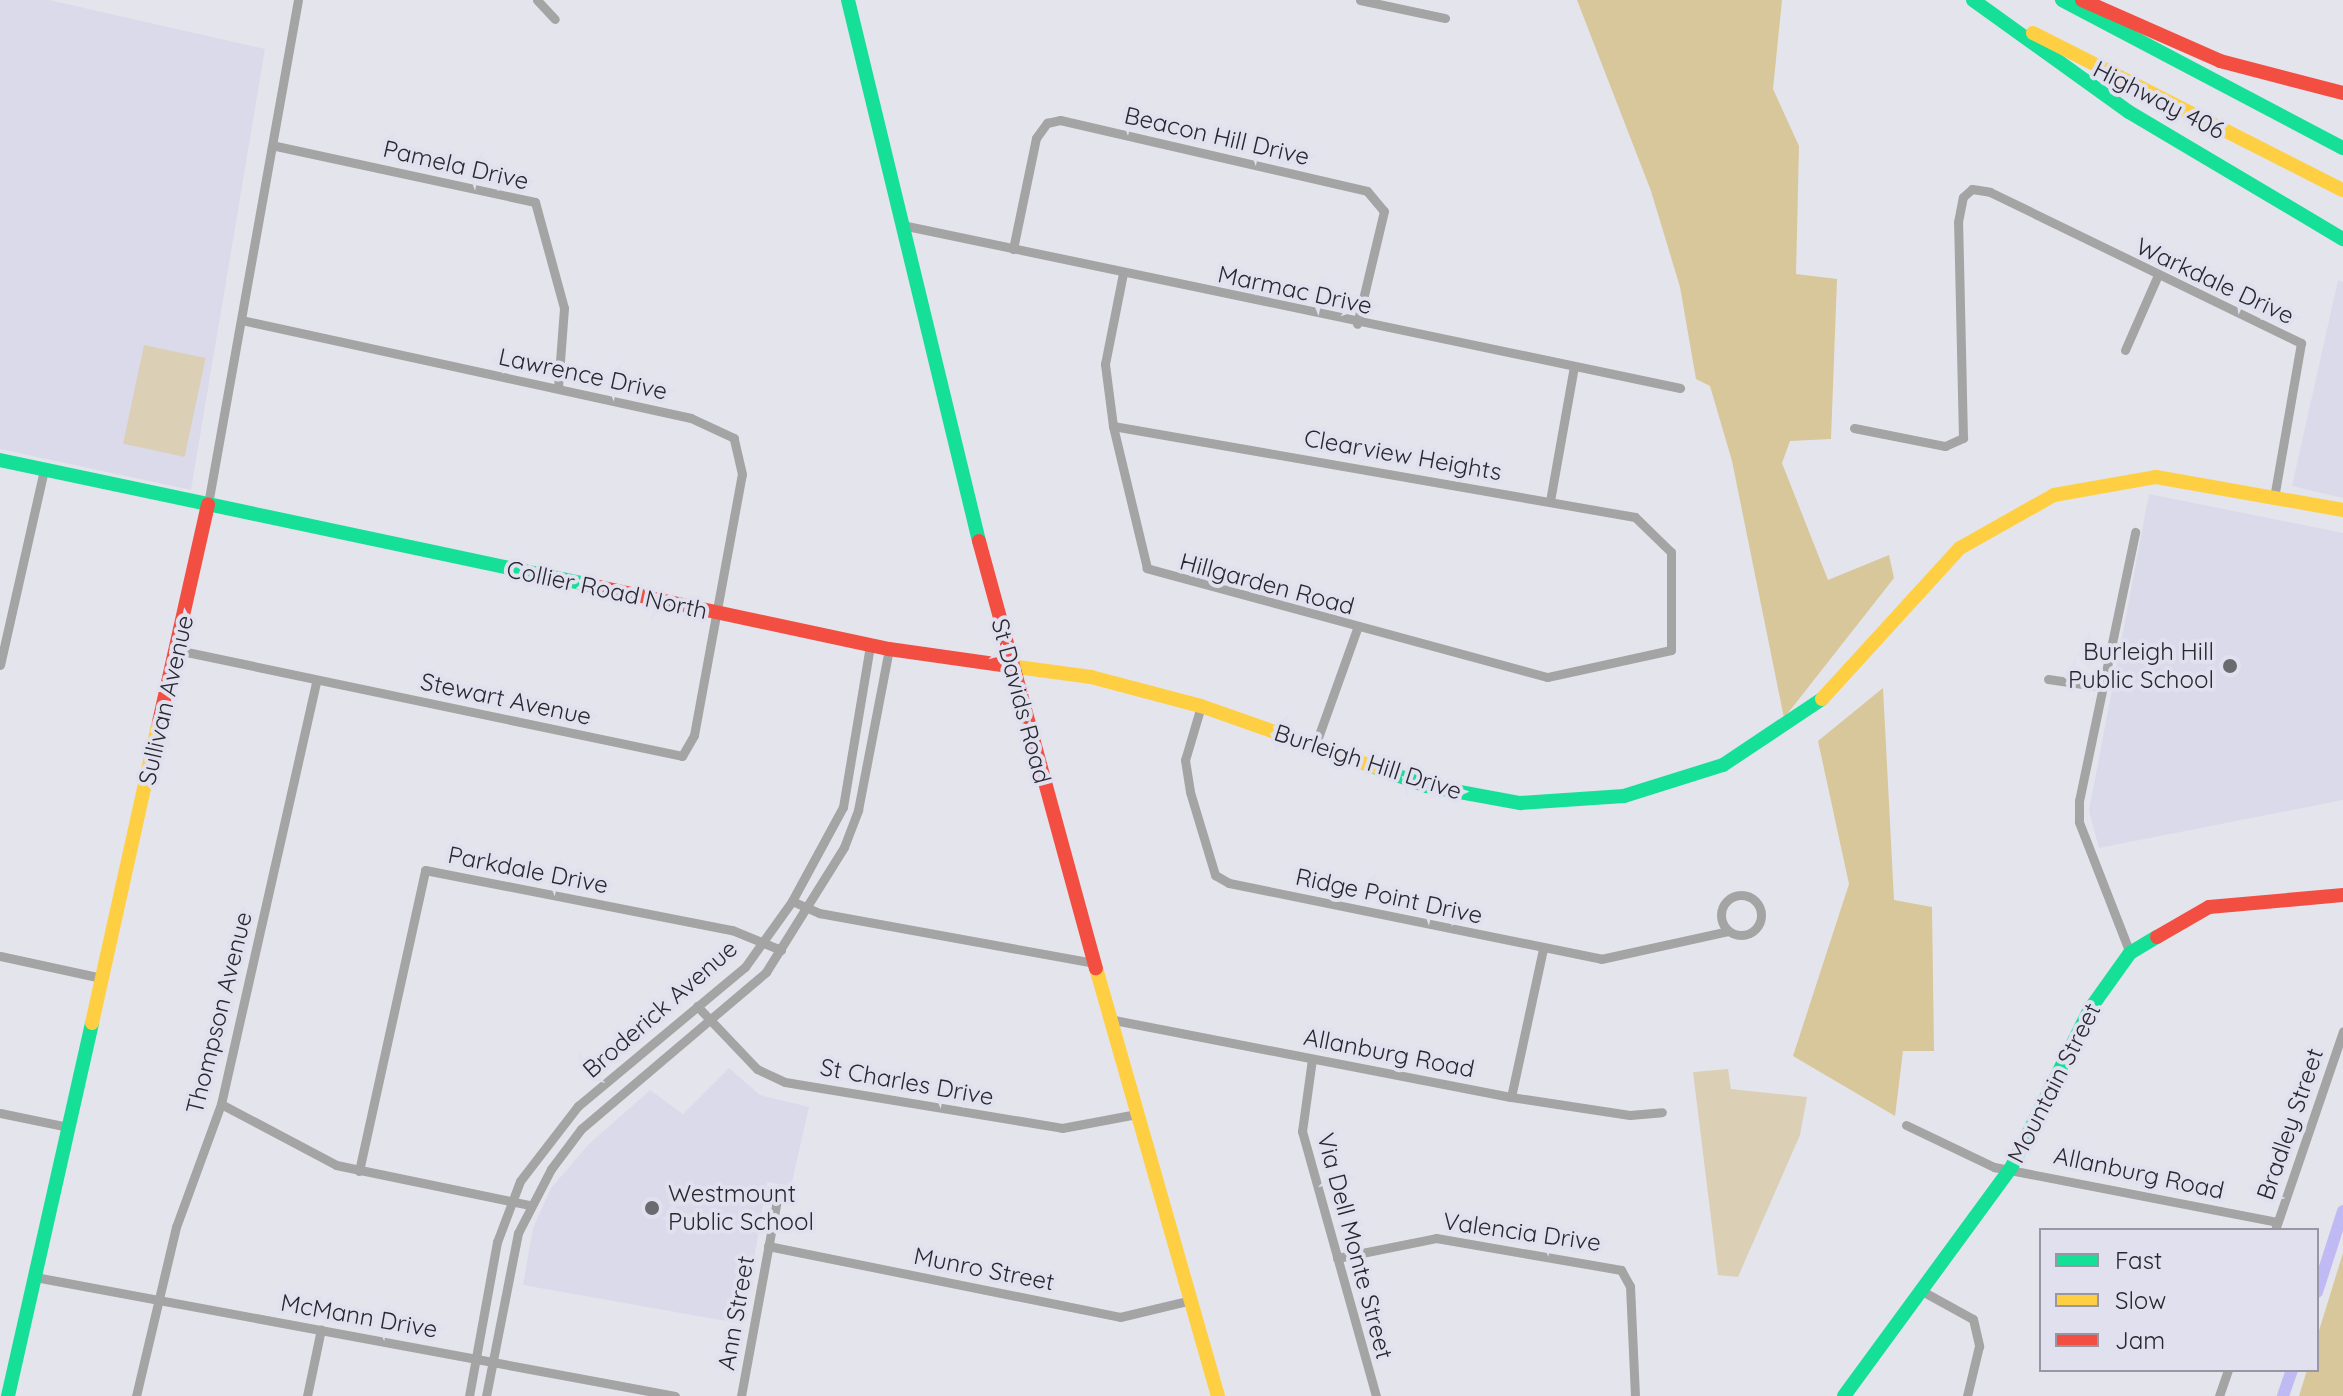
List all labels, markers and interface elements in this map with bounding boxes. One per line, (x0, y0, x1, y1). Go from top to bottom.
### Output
street label: Highway 406 (2088, 55, 2230, 145)
street label: Beacon Hill Drive (1122, 101, 1312, 171)
street label: Pamela Drive (380, 134, 532, 196)
street label: Warkdale Drive (2131, 232, 2299, 330)
street label: Marmac Drive (1215, 260, 1375, 320)
street label: Lawrence Drive (496, 342, 670, 406)
street label: Clearview Heights (1302, 423, 1504, 487)
street label: Hillgarden Road (1177, 547, 1357, 621)
street label: Collier Road North (504, 555, 710, 625)
street label: Sullivan Avenue (133, 612, 199, 788)
street label: St Davids Road (985, 615, 1057, 787)
place label: Burleigh Hill Public School (2068, 638, 2214, 694)
marker: Burleigh Hill Public School (2221, 657, 2239, 675)
street label: Stewart Avenue (418, 667, 594, 731)
street label: Burleigh Hill Drive (1271, 718, 1465, 806)
street label: Parkdale Drive (445, 840, 611, 900)
street label: Ridge Point Drive (1293, 862, 1485, 930)
street label: Thompson Avenue (180, 909, 258, 1117)
street label: Broderick Avenue (577, 934, 743, 1084)
street label: Mountain Street (2001, 998, 2107, 1168)
street label: Allanburg Road (1301, 1022, 1477, 1084)
street label: Bradley Street (2251, 1045, 2329, 1203)
street label: St Charles Drive (818, 1053, 996, 1111)
street label: Via Dell Monte Street (1311, 1130, 1399, 1362)
street label: Allanburg Road (2051, 1141, 2227, 1205)
place label: Westmount Public School (668, 1180, 814, 1236)
marker: Westmount Public School (643, 1199, 661, 1217)
street label: Valencia Drive (1441, 1207, 1603, 1257)
legend (2039, 1228, 2319, 1372)
street label: Munro Street (911, 1241, 1057, 1297)
text: Fast (2115, 1245, 2162, 1275)
street label: Ann Street (712, 1254, 760, 1372)
text: Slow (2115, 1285, 2166, 1315)
street label: McMann Drive (278, 1288, 440, 1344)
text: Jam (2115, 1325, 2165, 1355)

